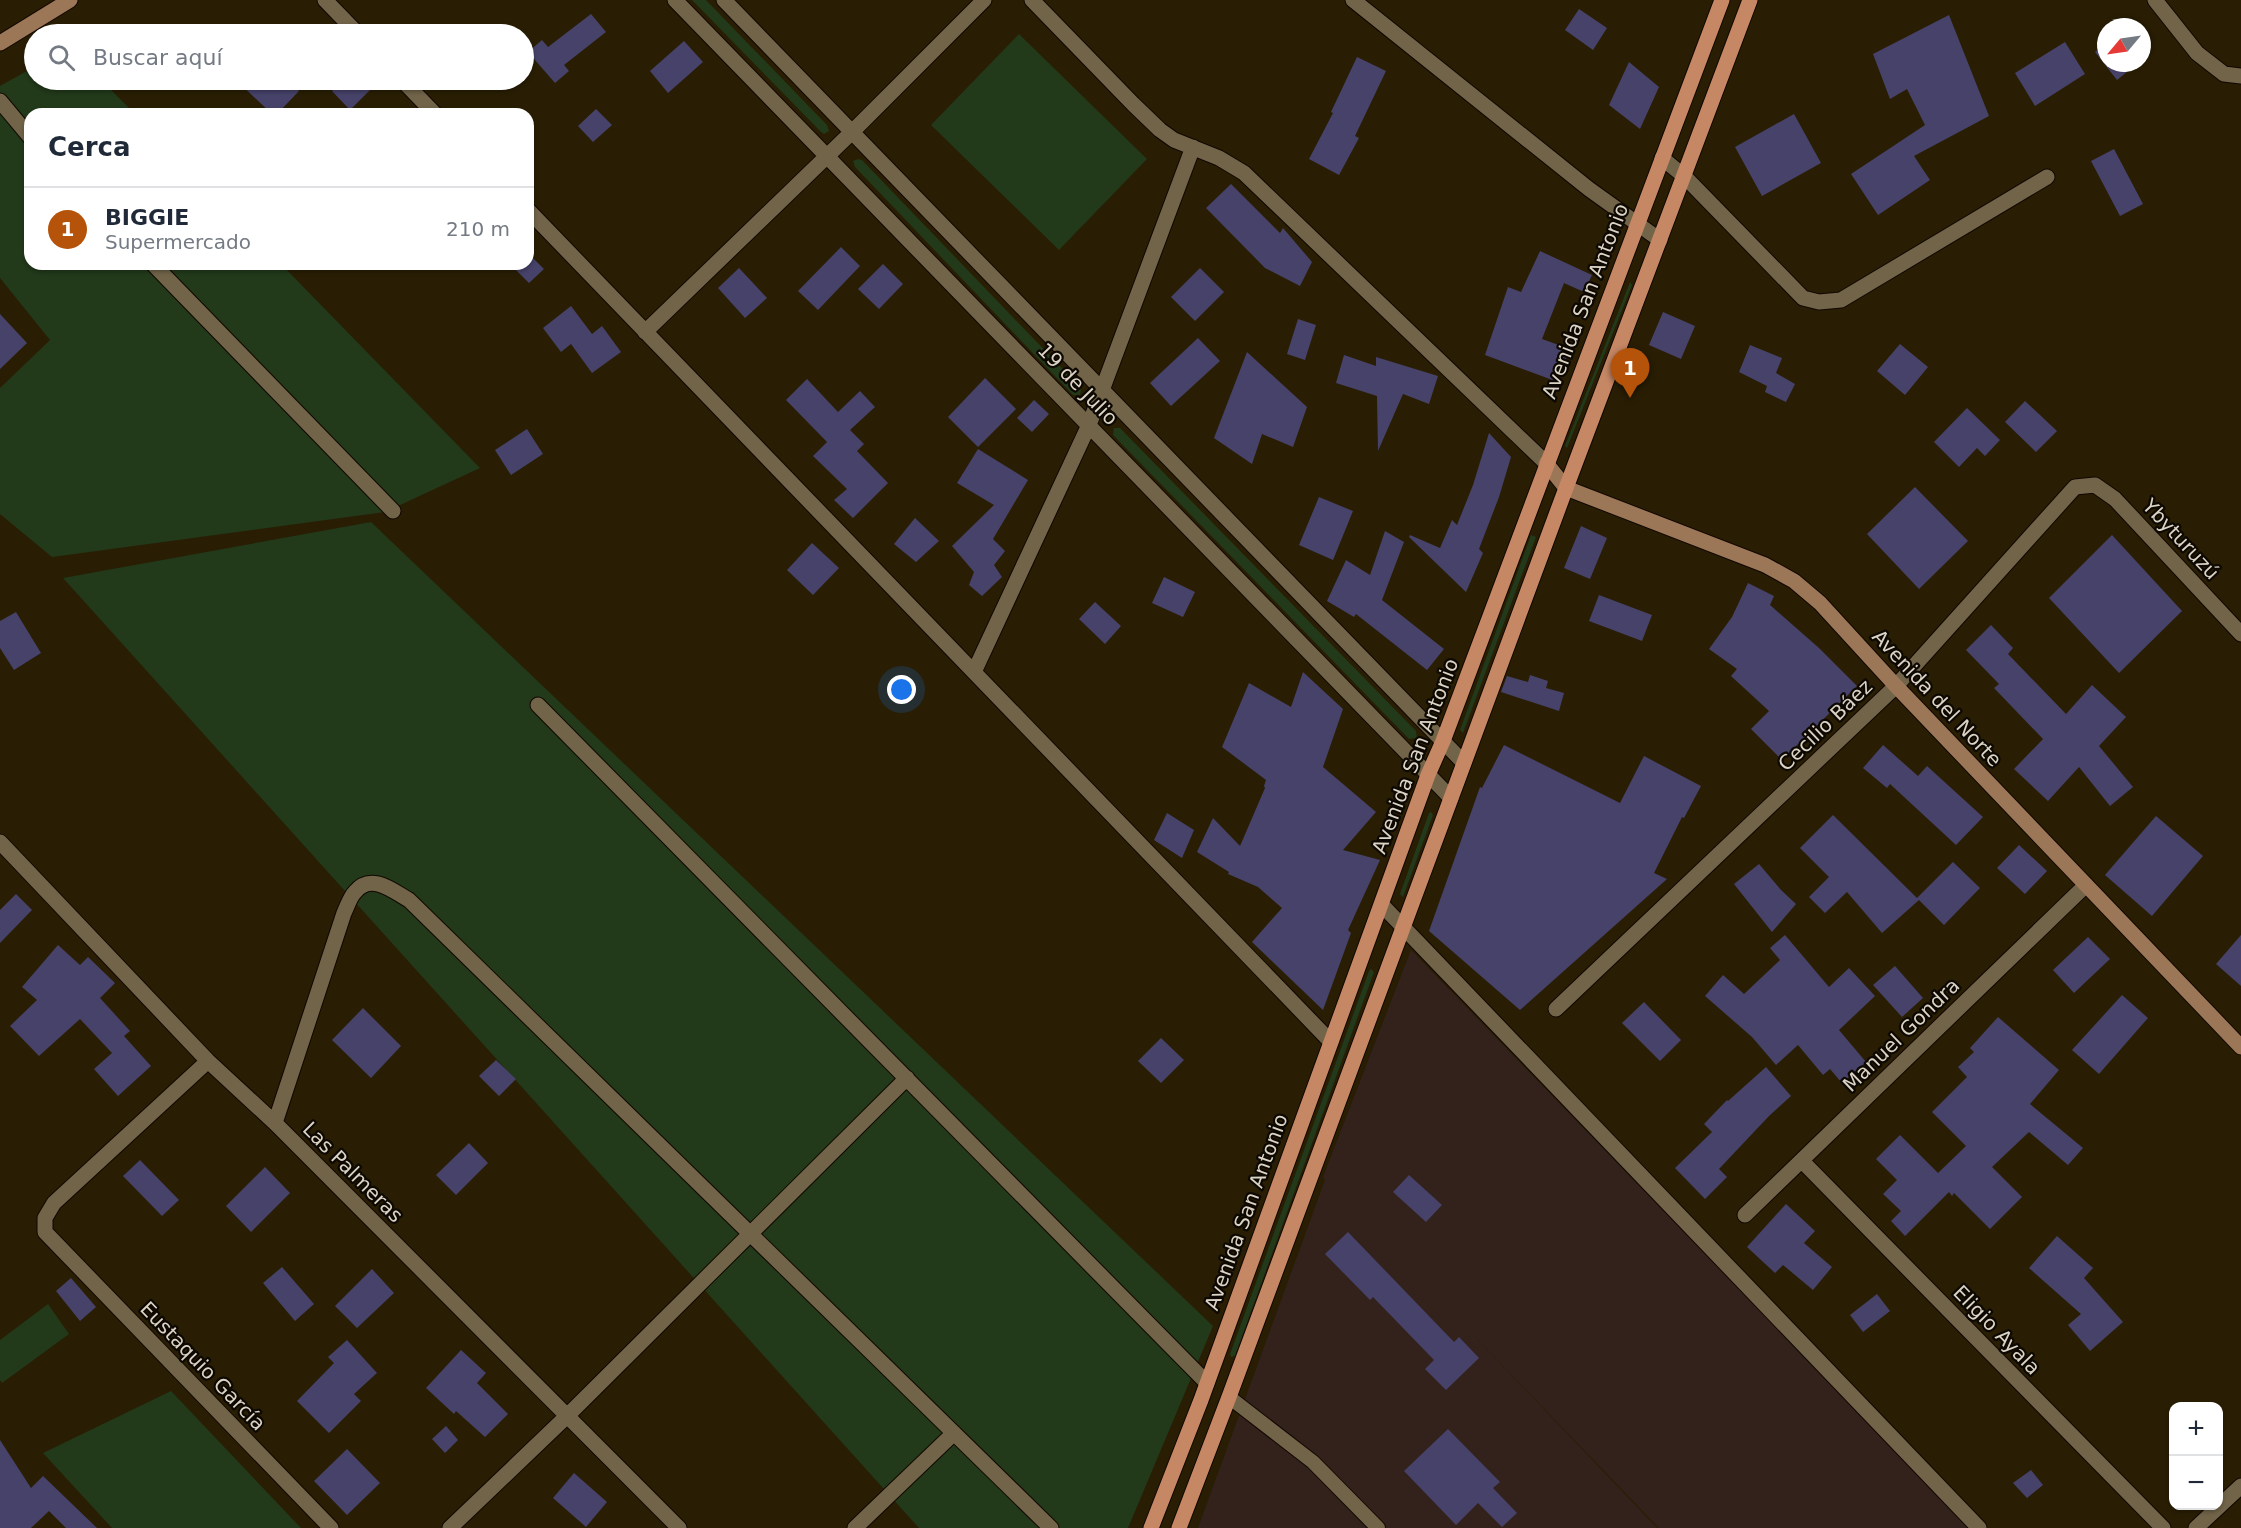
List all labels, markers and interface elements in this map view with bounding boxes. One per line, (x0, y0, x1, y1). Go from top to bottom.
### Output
north arrow (2097, 18, 2151, 72)
search box (24, 24, 534, 90)
icon: search (45, 41, 78, 74)
text: Buscar aquí (93, 45, 223, 70)
text: Cerca (48, 132, 131, 162)
street label: Avenida San Antonio (1537, 200, 1633, 402)
text: BIGGIE (105, 205, 189, 230)
text: 1 (61, 217, 74, 241)
text: 210 m (446, 217, 510, 241)
text: Supermercado (105, 230, 251, 254)
street label: 19 de Julio (1033, 338, 1123, 430)
pin: 1 (1610, 348, 1650, 398)
street label: Ybyturuzú (2137, 493, 2224, 584)
street label: Avenida del Norte (1867, 624, 2007, 772)
street label: Avenida San Antonio (1367, 655, 1463, 857)
street label: Cecilio Báez (1773, 674, 1877, 776)
your location (887, 675, 916, 704)
street label: Manuel Gondra (1838, 973, 1964, 1097)
street label: Avenida San Antonio (1199, 1111, 1293, 1313)
street label: Las Palmeras (298, 1117, 408, 1227)
street label: Eligio Ayala (1948, 1280, 2046, 1380)
street label: Eustaquio García (135, 1297, 271, 1435)
map controls (2169, 1402, 2223, 1510)
button: + (2169, 1402, 2223, 1456)
button: − (2169, 1456, 2223, 1510)

